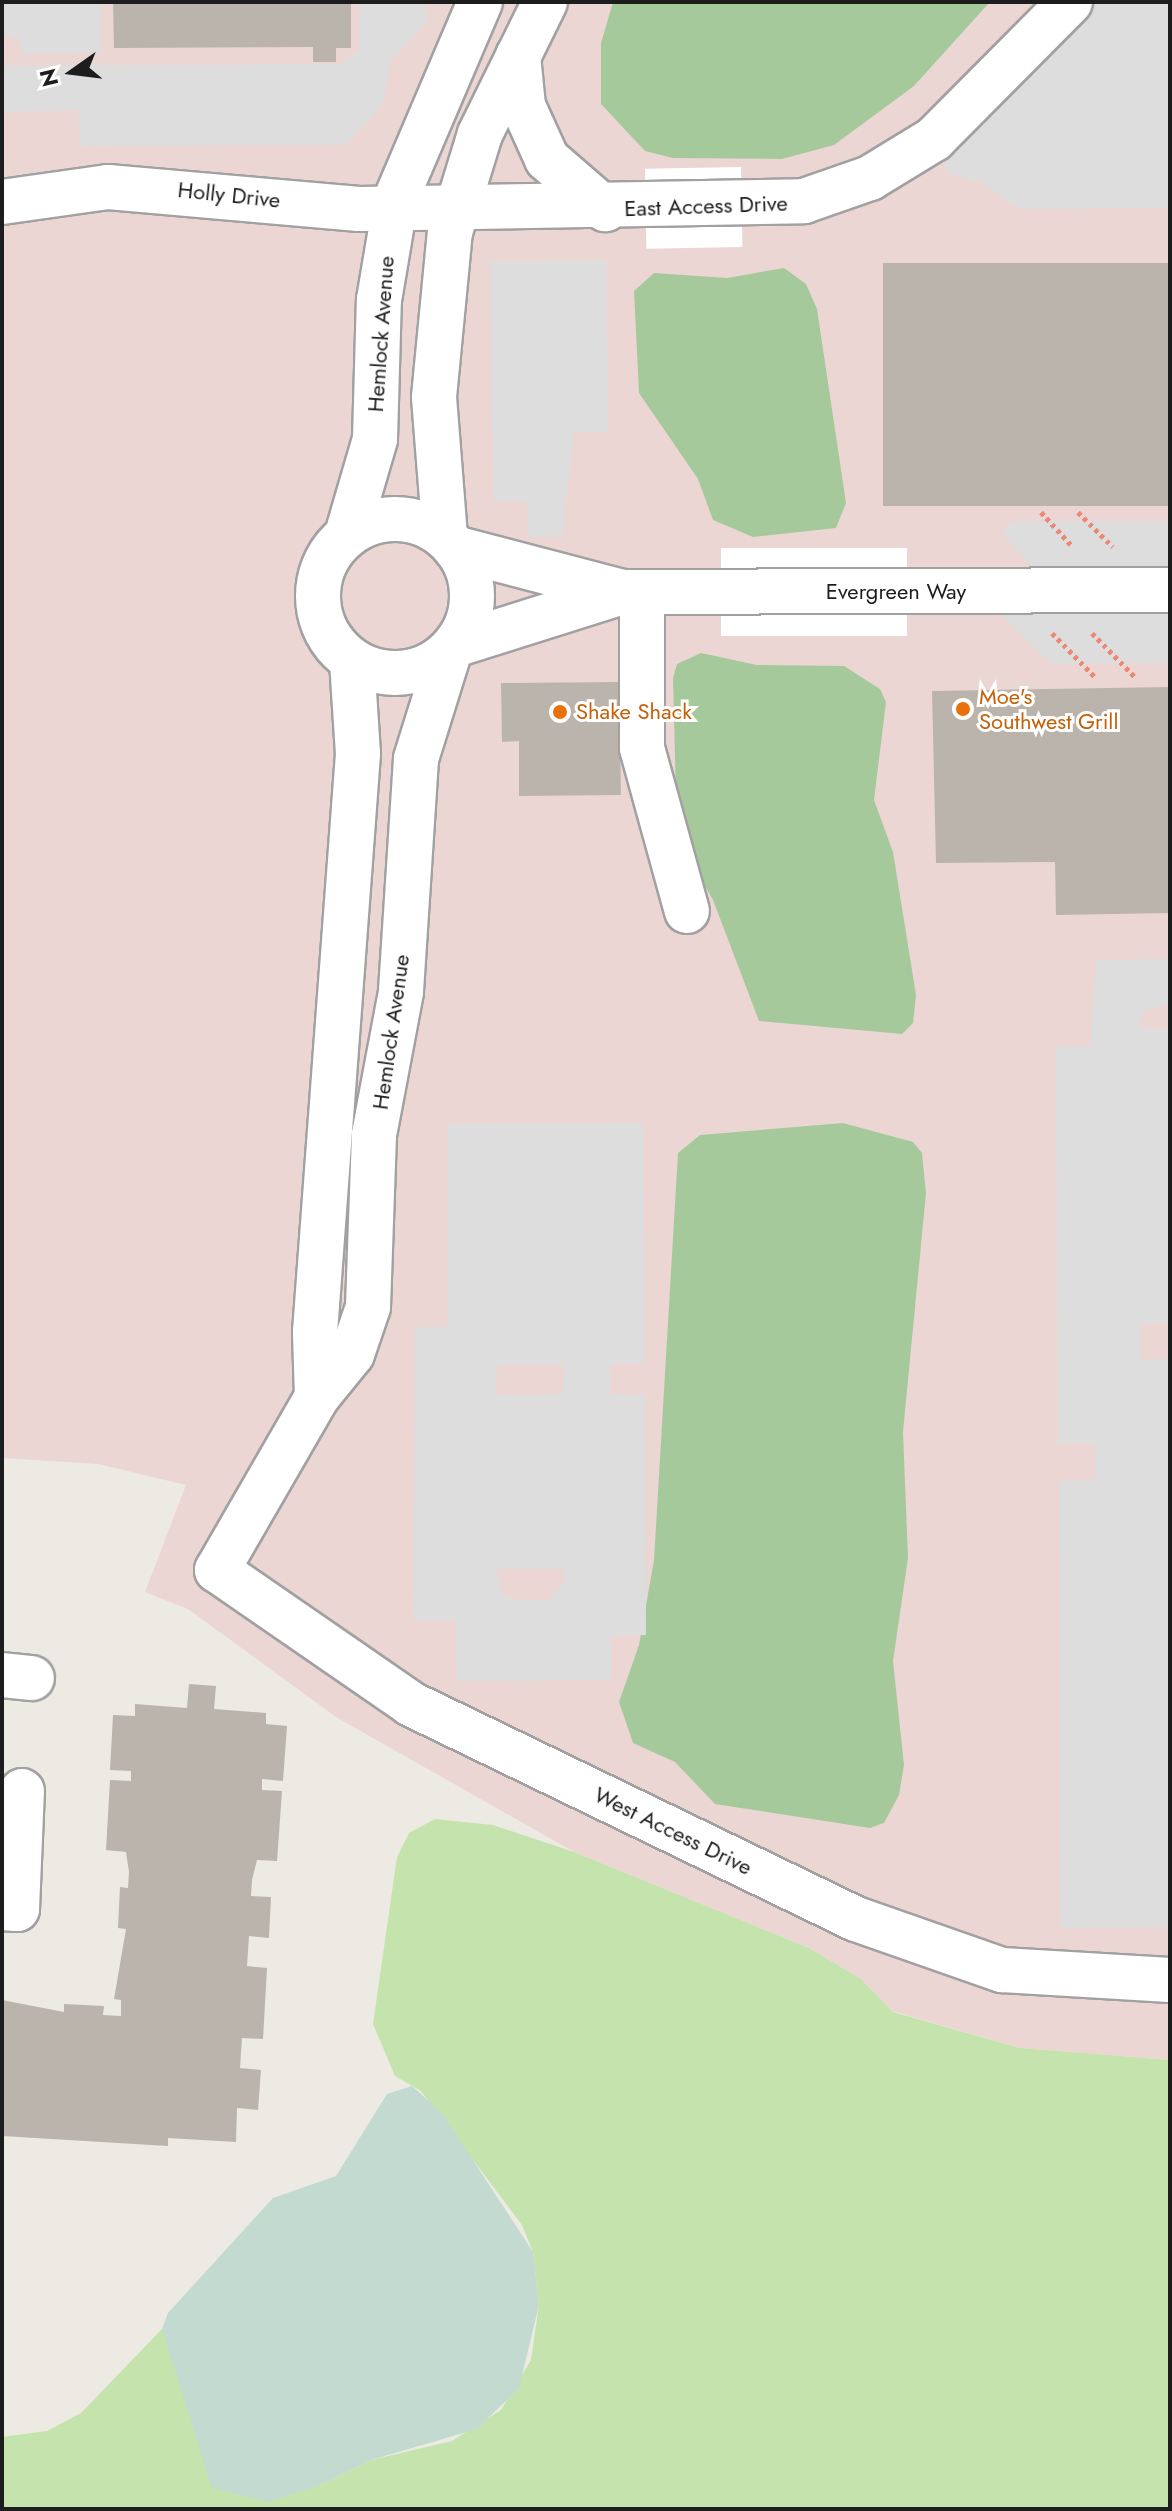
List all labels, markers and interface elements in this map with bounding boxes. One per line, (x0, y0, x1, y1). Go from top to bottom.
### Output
north arrow (32, 32, 112, 112)
text: N (31, 65, 66, 90)
street label: Holly Drive (176, 176, 282, 214)
street label: East Access Drive (624, 190, 788, 222)
street label: Hemlock Avenue (362, 255, 400, 413)
street label: Evergreen Way (826, 579, 966, 605)
place label: Moe's Southwest Grill (979, 683, 1118, 734)
place label: Shake Shack (576, 699, 692, 725)
marker: Moe's Southwest Grill (954, 700, 972, 718)
marker: Shake Shack (551, 703, 569, 721)
street label: Hemlock Avenue (367, 953, 415, 1111)
street label: West Access Drive (590, 1781, 756, 1881)

